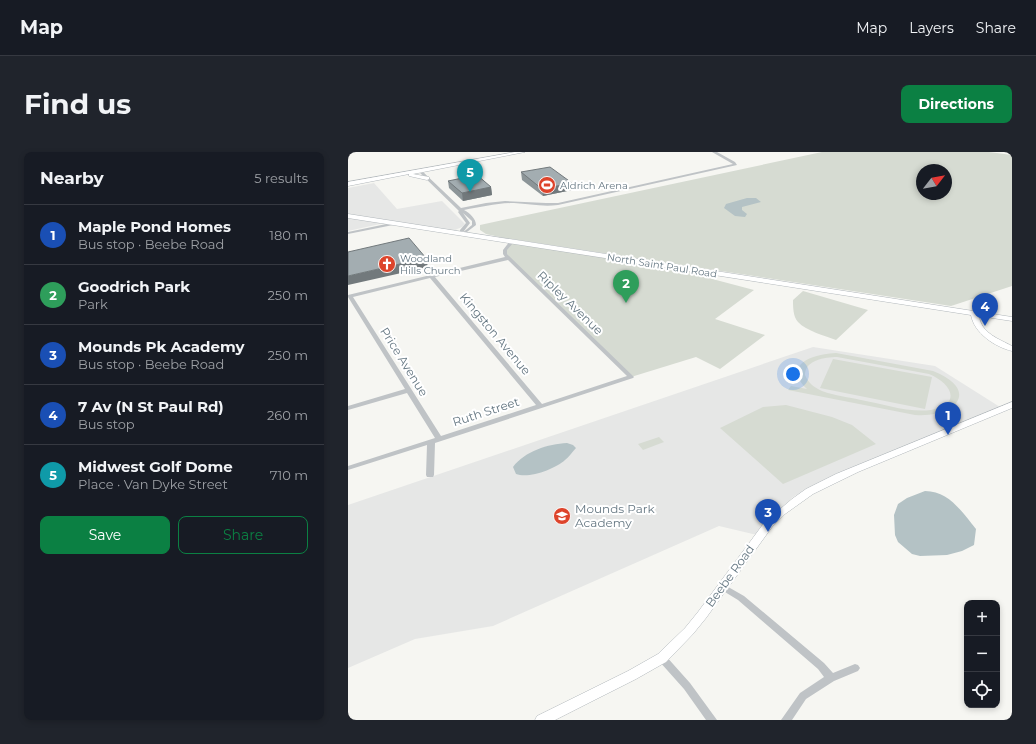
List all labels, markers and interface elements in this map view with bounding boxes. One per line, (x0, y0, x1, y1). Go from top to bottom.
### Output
text: Map (20, 16, 63, 39)
text: Map (856, 19, 887, 37)
text: Layers (909, 19, 954, 37)
text: Share (976, 19, 1016, 37)
button: Directions (901, 85, 1012, 123)
text: Find us (24, 87, 131, 121)
pin: 5 (457, 159, 483, 192)
north arrow (916, 164, 952, 200)
text: Nearby (40, 168, 104, 188)
text: 5 results (254, 170, 308, 186)
sports icon: Aldrich Arena (537, 175, 557, 195)
place label: Aldrich Arena (560, 179, 628, 192)
text: Maple Pond Homes (78, 217, 231, 236)
text: 1 (50, 227, 56, 243)
text: 180 m (269, 227, 308, 243)
text: Bus stop · Beebe Road (78, 236, 224, 252)
street label: North Saint Paul Road (606, 250, 718, 281)
place label: Woodland Hills Church (400, 252, 460, 277)
church icon: Woodland Hills Church (377, 254, 397, 274)
street label: Ripley Avenue (534, 268, 606, 338)
pin: 2 (613, 270, 639, 303)
text: Goodrich Park (78, 277, 190, 296)
text: 2 (49, 287, 57, 303)
text: 250 m (267, 287, 308, 303)
street label: Kingston Avenue (457, 290, 534, 378)
pin: 4 (972, 293, 998, 326)
text: Park (78, 296, 108, 312)
street label: Price Avenue (377, 324, 432, 399)
text: Mounds Pk Academy (78, 337, 245, 356)
text: 3 (49, 347, 57, 363)
text: 250 m (267, 347, 308, 363)
text: Bus stop · Beebe Road (78, 356, 224, 372)
your location (783, 364, 803, 384)
street label: Ruth Street (451, 394, 521, 429)
text: 7 Av (N St Paul Rd) (78, 397, 224, 416)
pin: 1 (935, 402, 961, 435)
text: 4 (49, 407, 57, 423)
text: 260 m (267, 407, 308, 423)
text: Bus stop (78, 416, 135, 432)
text: Midwest Golf Dome (78, 457, 233, 476)
text: 5 (49, 467, 57, 483)
text: 710 m (270, 467, 308, 483)
text: Place · Van Dyke Street (78, 476, 228, 492)
pin: 3 (755, 499, 781, 532)
place label: Mounds Park Academy (575, 501, 656, 530)
school or university icon: Mounds Park Academy (552, 506, 572, 526)
button: Save (40, 516, 170, 554)
button: Share (178, 516, 308, 554)
street label: Beebe Road (702, 542, 757, 610)
map controls (964, 600, 1000, 708)
button: + (964, 600, 1000, 636)
button: − (964, 636, 1000, 672)
button: locate (964, 672, 1000, 708)

